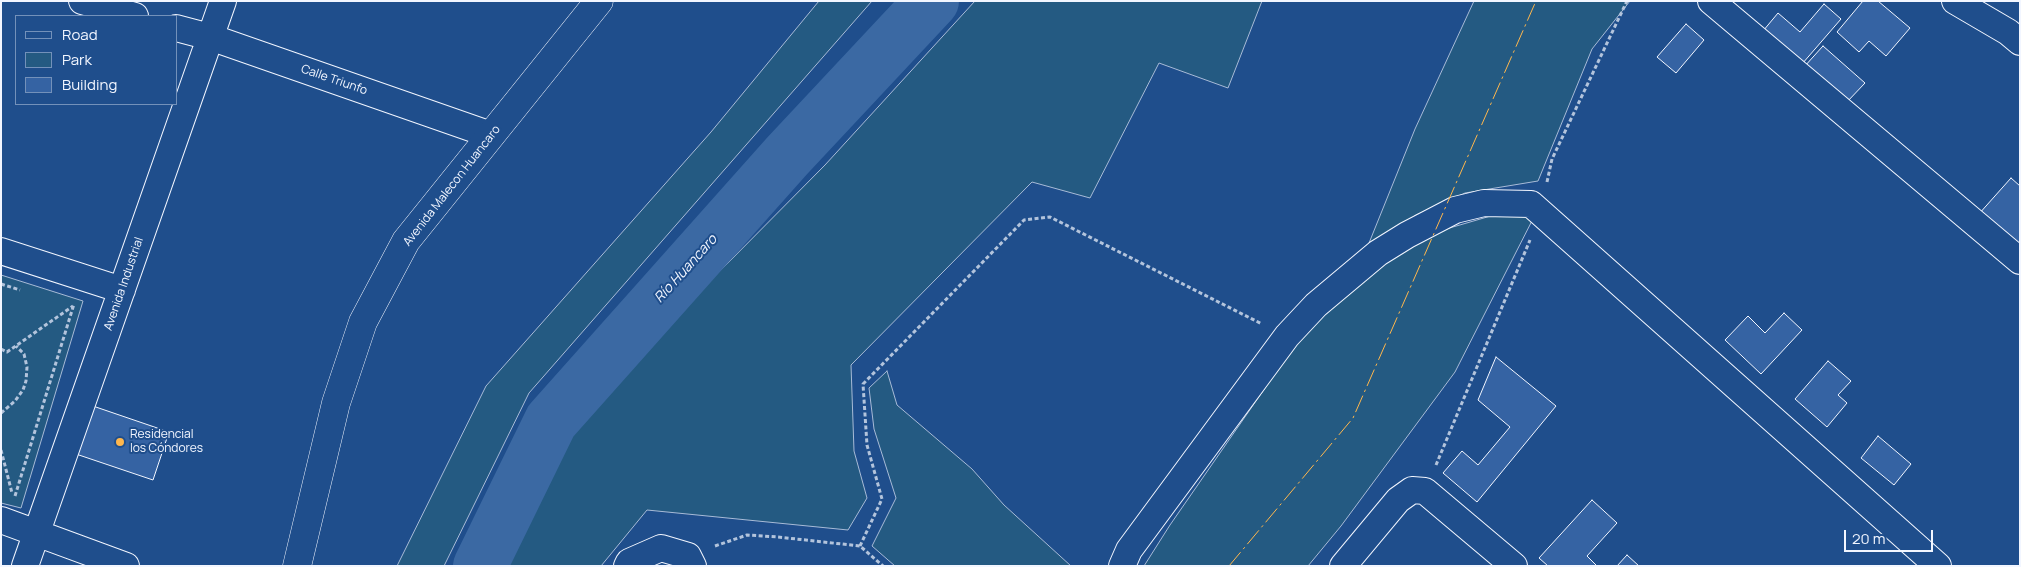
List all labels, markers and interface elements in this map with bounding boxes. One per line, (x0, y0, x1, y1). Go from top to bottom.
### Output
legend (15, 15, 178, 105)
text: Road (62, 24, 98, 45)
text: Park (62, 49, 92, 70)
street label: Calle Triunfo (299, 62, 369, 98)
text: Building (62, 74, 117, 95)
street label: Avenida Malecon Huancaro (400, 123, 504, 249)
water label: Río Huancaro (651, 232, 721, 306)
street label: Avenida Industrial (101, 235, 147, 333)
place label: Residencial los Cóndores (130, 428, 203, 456)
marker: Residencial los Cóndores (114, 436, 126, 448)
scale bar (1846, 520, 1935, 552)
text: 20 m (1852, 528, 1885, 549)

